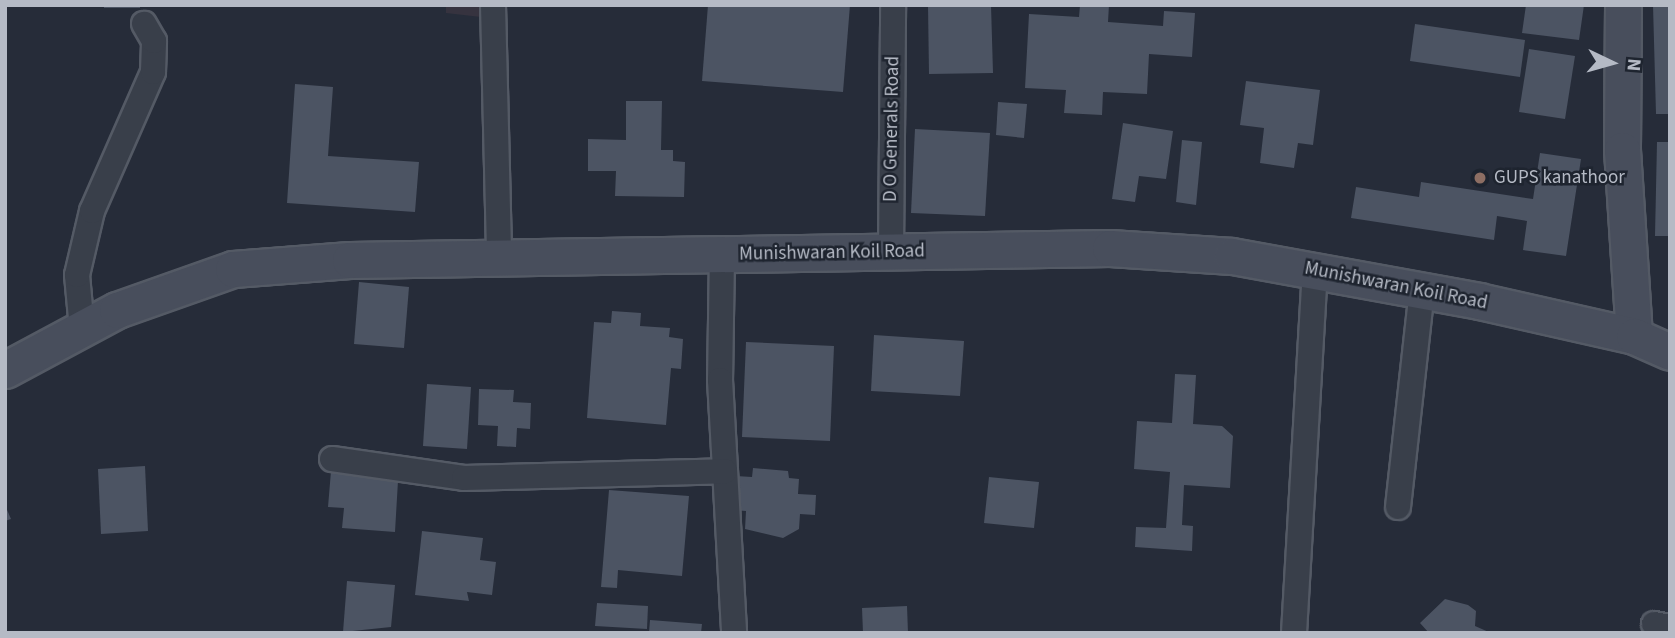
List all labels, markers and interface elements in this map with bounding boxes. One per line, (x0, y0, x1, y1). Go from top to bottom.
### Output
north arrow (1577, 28, 1647, 98)
street label: D O Generals Road (879, 56, 905, 202)
text: N (1619, 57, 1647, 72)
place label: GUPS kanathoor (1494, 167, 1625, 189)
marker: GUPS kanathoor (1472, 170, 1488, 186)
street label: Munishwaran Koil Road (739, 240, 925, 266)
street label: Munishwaran Koil Road (1303, 257, 1489, 315)

